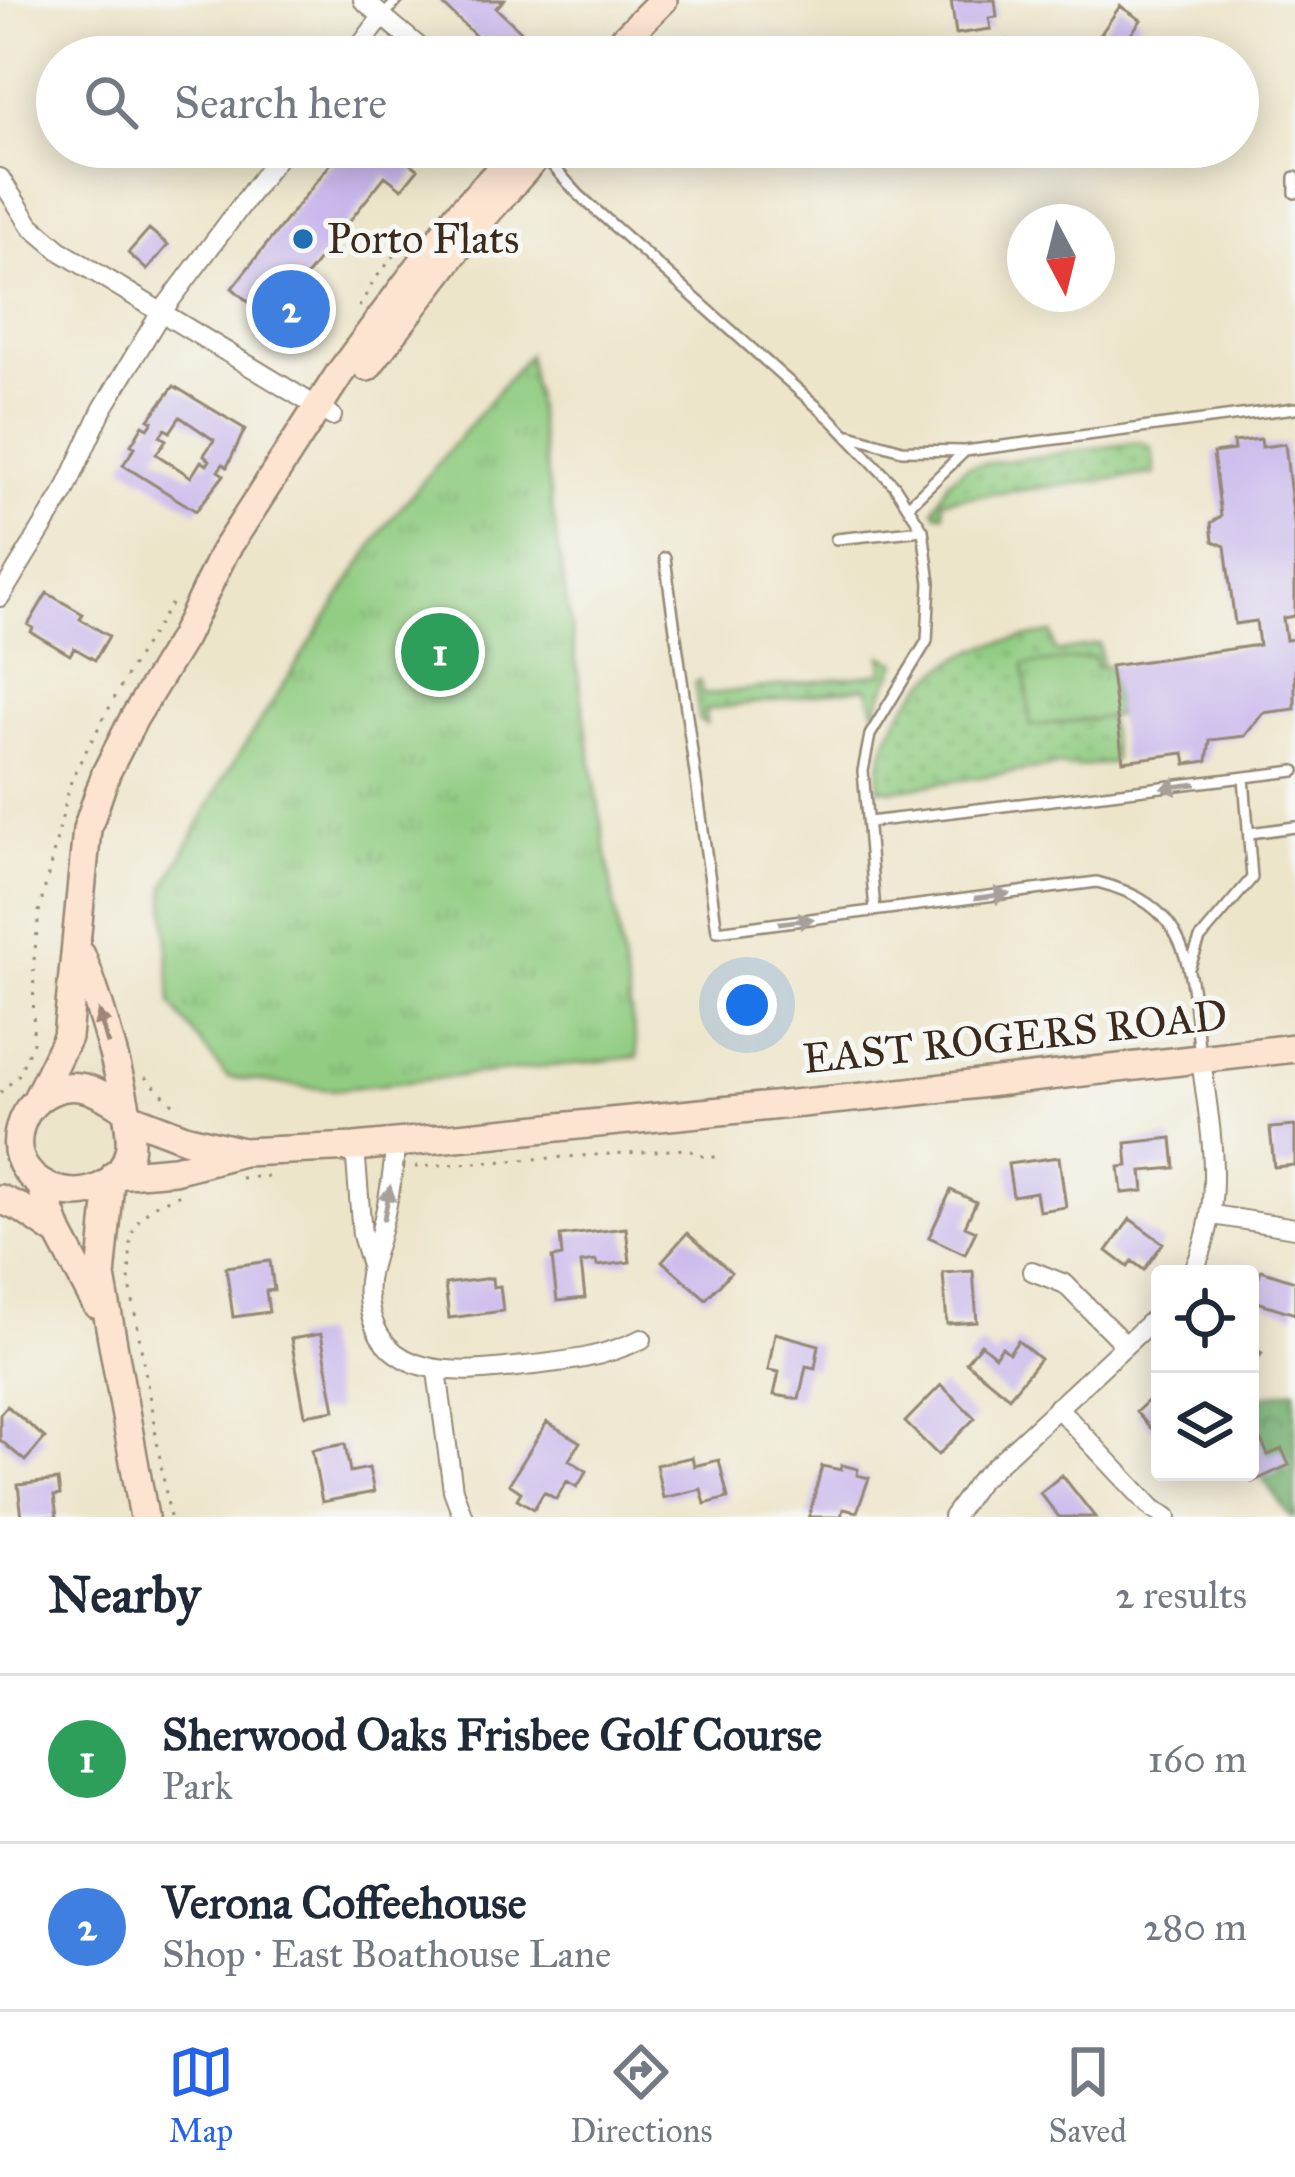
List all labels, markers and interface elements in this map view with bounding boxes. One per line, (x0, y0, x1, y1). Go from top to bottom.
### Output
search box (36, 36, 1259, 168)
icon: search (78, 69, 144, 135)
text: Search here (174, 75, 387, 130)
north arrow (1007, 204, 1115, 312)
place label: Porto Flats (327, 213, 519, 265)
marker: Porto Flats (290, 226, 316, 252)
pin: 2 (252, 264, 330, 354)
pin: 1 (401, 607, 479, 697)
one-way arrow (1160, 776, 1197, 795)
one-way arrow (973, 886, 1011, 905)
one-way arrow (778, 911, 815, 930)
your location (717, 975, 777, 1035)
street label: EAST ROGERS ROAD (800, 989, 1230, 1085)
one-way arrow (93, 1008, 111, 1045)
one-way arrow (378, 1184, 397, 1222)
map controls (1151, 1265, 1259, 1481)
button: locate (1151, 1265, 1259, 1373)
button: layers (1151, 1373, 1259, 1481)
text: Nearby (48, 1564, 200, 1626)
text: 2 results (1115, 1571, 1247, 1619)
text: Sherwood Oaks Frisbee Golf Course (162, 1707, 822, 1762)
text: 1 (79, 1735, 95, 1783)
text: 160 m (1148, 1735, 1247, 1783)
text: Park (162, 1762, 233, 1810)
text: Verona Coffeehouse (162, 1875, 526, 1930)
text: 2 (77, 1903, 97, 1951)
text: 280 m (1143, 1903, 1247, 1951)
text: Shop · East Boathouse Lane (162, 1930, 611, 1978)
tab: Map (168, 2039, 234, 2151)
tab: Directions (570, 2039, 712, 2151)
tab: Saved (1049, 2039, 1127, 2151)

